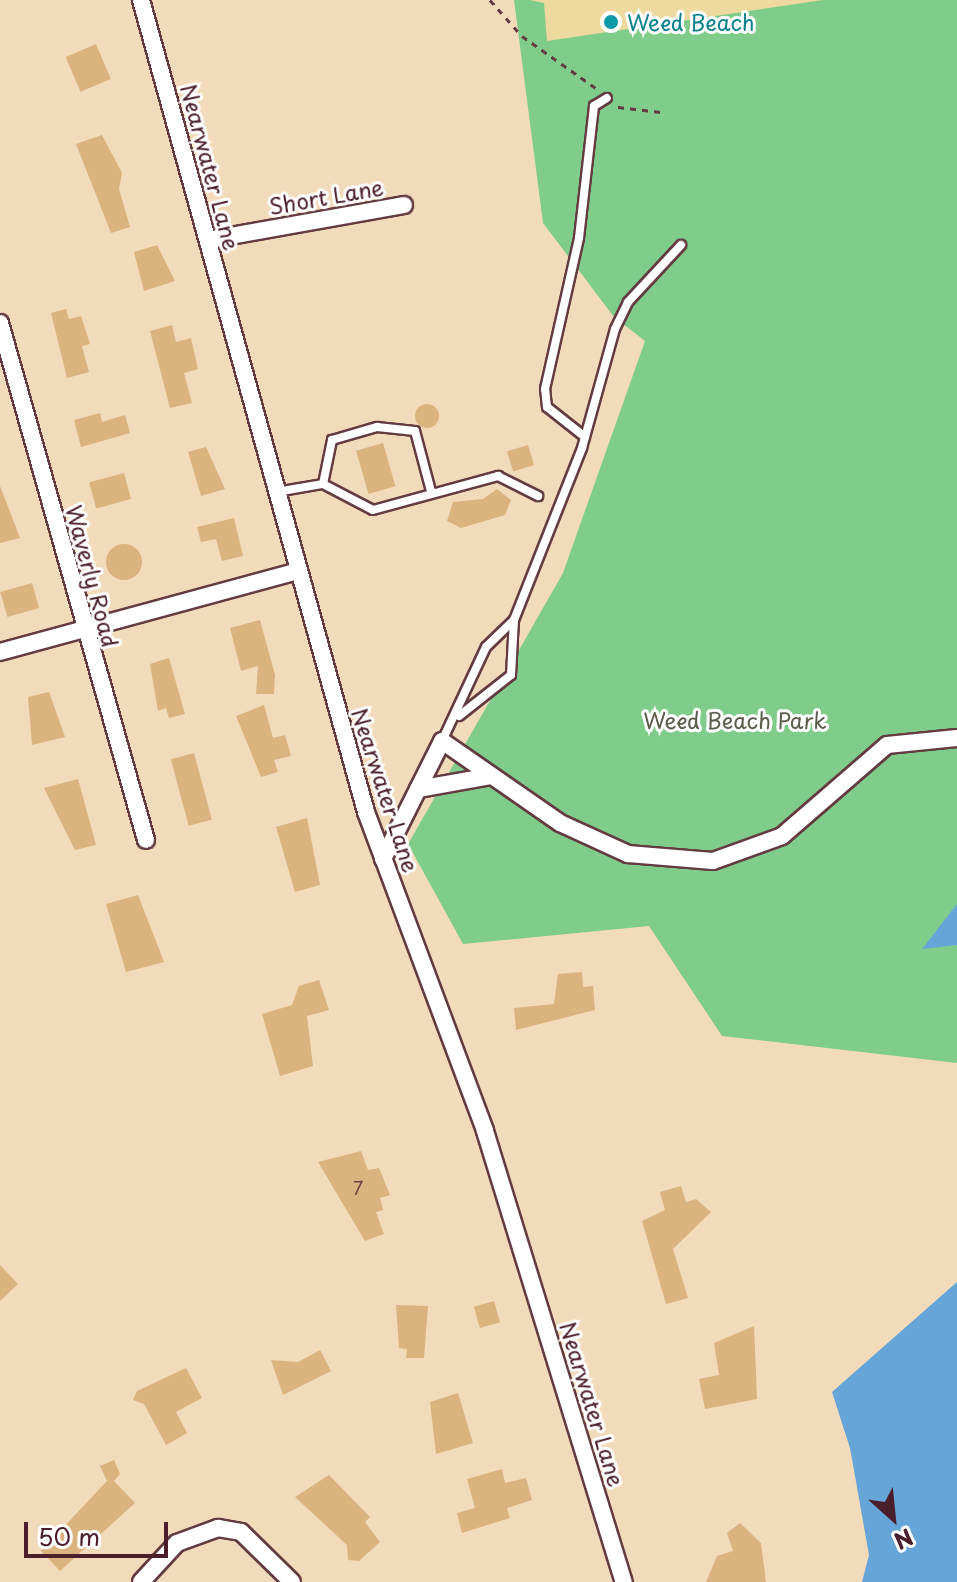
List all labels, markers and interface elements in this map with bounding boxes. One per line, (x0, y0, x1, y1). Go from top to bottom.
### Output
place label: Weed Beach (627, 9, 756, 35)
marker: Weed Beach (602, 13, 620, 31)
street label: Nearwater Lane (176, 81, 246, 253)
street label: Short Lane (266, 173, 386, 219)
street label: Waverly Road (61, 502, 125, 650)
street label: Nearwater Lane (347, 704, 425, 876)
park label: Weed Beach Park (642, 707, 828, 733)
house number: 7 (353, 1177, 363, 1199)
street label: Nearwater Lane (555, 1318, 631, 1490)
north arrow (853, 1478, 933, 1558)
scale bar (28, 1506, 172, 1556)
text: 50 m (38, 1518, 100, 1554)
text: N (889, 1521, 919, 1558)

